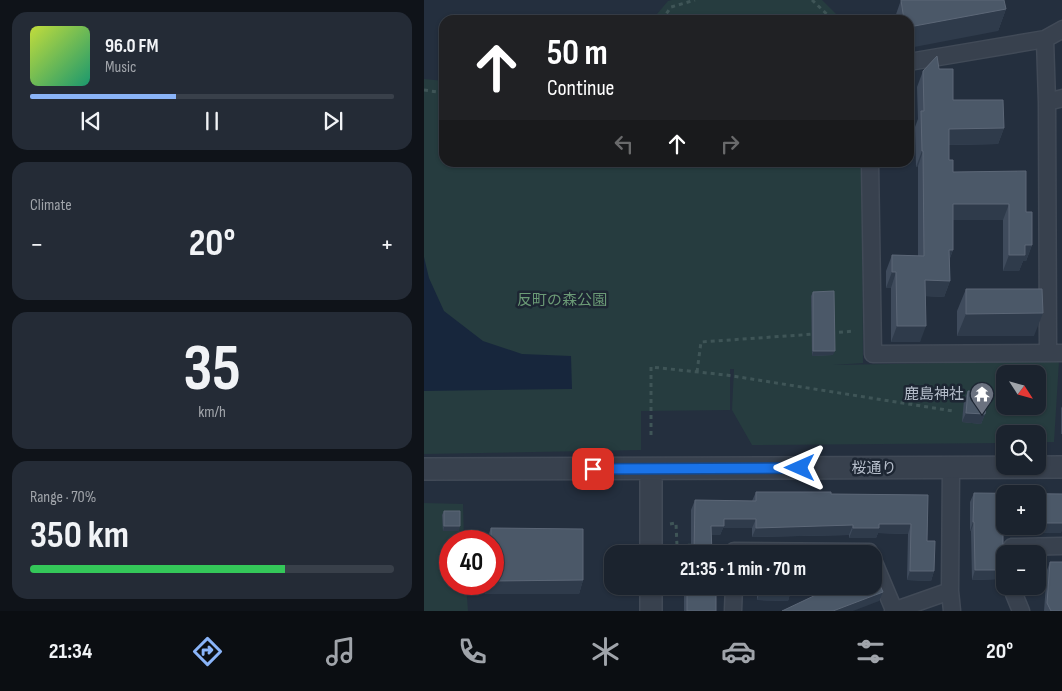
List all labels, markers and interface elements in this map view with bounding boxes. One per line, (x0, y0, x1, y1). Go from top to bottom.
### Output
text: 50 m (547, 32, 608, 75)
text: 96.0 FM (105, 35, 159, 58)
icon: ahead (464, 35, 529, 100)
text: Music (105, 58, 136, 77)
text: Continue (547, 75, 614, 102)
icon: previous (77, 107, 105, 135)
icon: pause (198, 107, 226, 135)
icon: next (319, 107, 347, 135)
icon: left (610, 130, 638, 158)
icon: ahead (663, 130, 691, 158)
icon: right (716, 130, 744, 158)
text: Climate (30, 196, 72, 215)
text: 20° (189, 221, 235, 266)
text: − (30, 228, 44, 261)
text: + (380, 228, 394, 261)
park label: 反町の森公園 (517, 291, 607, 310)
text: 35 (183, 331, 241, 409)
north arrow (996, 365, 1046, 415)
map controls (996, 365, 1046, 595)
temple icon: 鹿島神社 (969, 381, 995, 415)
place label: 鹿島神社 (904, 385, 964, 404)
text: km/h (198, 403, 226, 422)
button: search (996, 425, 1046, 475)
position arrow (773, 441, 825, 493)
pin (572, 448, 614, 490)
icon: arrive (579, 455, 607, 483)
street label: 桜通り (851, 459, 897, 478)
button: + (996, 485, 1046, 535)
text: Range · 70% (30, 488, 96, 507)
text: 350 km (30, 513, 129, 558)
speed limit sign: 40 (439, 530, 504, 595)
button: − (996, 545, 1046, 595)
text: 21:35 · 1 min · 70 m (680, 558, 806, 581)
icon: directions (190, 634, 225, 669)
icon: music (323, 634, 358, 669)
icon: phone (455, 634, 490, 669)
icon: climate (588, 634, 623, 669)
icon: car (721, 634, 756, 669)
icon: filters (853, 634, 888, 669)
text: 21:34 (49, 638, 92, 665)
text: 20° (986, 638, 1013, 665)

